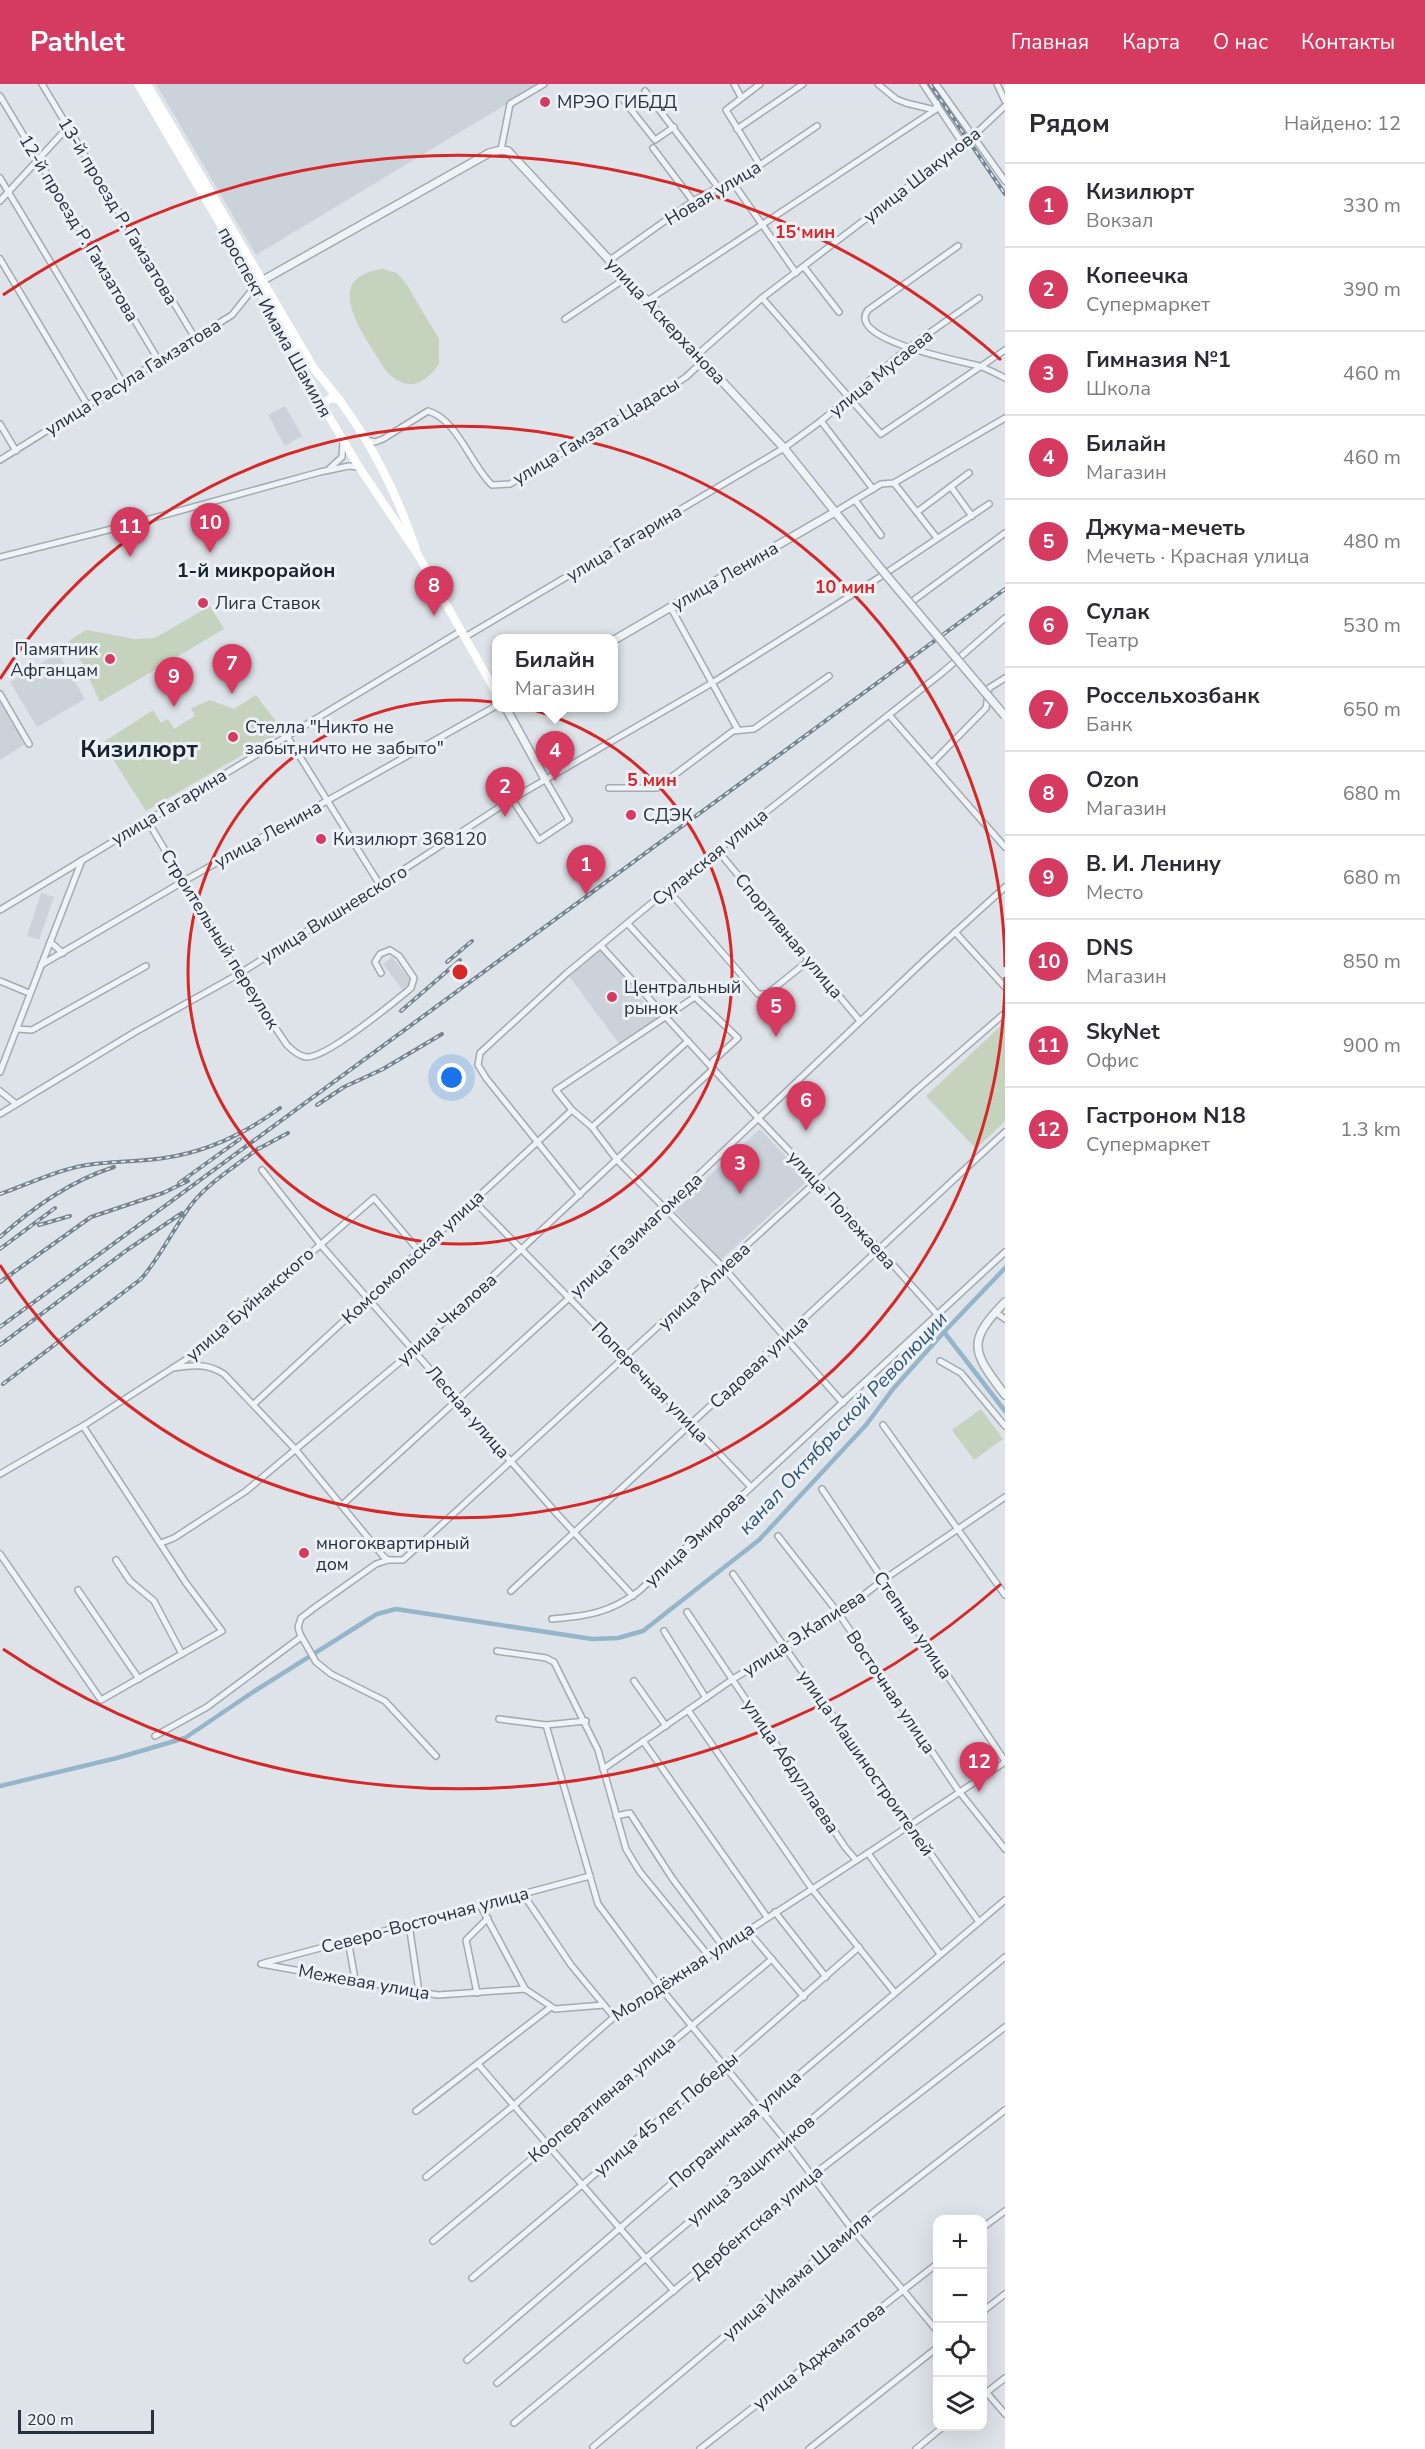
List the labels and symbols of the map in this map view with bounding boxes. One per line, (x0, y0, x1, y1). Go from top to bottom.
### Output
place label: МРЭО ГИБДД (557, 90, 677, 114)
marker: МРЭО ГИБДД (538, 95, 552, 109)
street label: 13-й проезд Р. Гамзатова (53, 113, 183, 309)
street label: улица Шакунова (858, 122, 986, 228)
street label: 12-й проезд Р. Гамзатова (14, 130, 144, 326)
street label: Новая улица (661, 155, 765, 231)
text: 15 мин (775, 220, 835, 244)
street label: проспект Имама Шамиля (213, 222, 337, 422)
street label: улица Аскерханова (601, 252, 731, 390)
street label: улица Расула Гамзатова (41, 313, 225, 441)
street label: улица Мусаева (824, 324, 938, 422)
street label: улица Гамзата Цадасы (508, 372, 684, 490)
street label: улица Гагарина (562, 499, 686, 587)
pin: 10 (190, 504, 230, 553)
pin: 11 (110, 508, 150, 557)
street label: улица Ленина (667, 536, 783, 616)
district label: 1-й микрорайон (177, 557, 335, 584)
pin: 8 (414, 566, 454, 616)
text: 10 мин (815, 575, 875, 599)
place label: Лига Ставок (215, 591, 321, 615)
marker: Лига Ставок (196, 596, 210, 610)
place label: Памятник Афганцам (10, 637, 99, 682)
pin: 7 (212, 644, 252, 694)
marker: Памятник Афганцам (103, 652, 117, 666)
pin: 9 (154, 658, 194, 707)
place label: Стелла "Никто не забыт,ничто не забыто" (245, 715, 444, 760)
marker: Стелла "Никто не забыт,ничто не забыто" (226, 730, 240, 744)
pin: 4 (536, 732, 574, 781)
district label: Кизилюрт (80, 733, 198, 765)
street label: улица Гагарина (107, 763, 231, 851)
pin: 2 (486, 768, 524, 817)
text: 5 мин (627, 768, 677, 792)
street label: улица Ленина (210, 795, 326, 873)
place label: СДЭК (643, 803, 693, 827)
street label: Сулакская улица (647, 803, 773, 911)
marker: СДЭК (624, 808, 638, 822)
place label: Кизилюрт 368120 (333, 827, 487, 851)
marker: Кизилюрт 368120 (314, 832, 328, 846)
street label: Строительный переулок (155, 845, 285, 1034)
pin: 1 (566, 846, 606, 895)
street label: улица Вишневского (256, 859, 412, 969)
street label: Спортивная улица (729, 868, 849, 1004)
centre of rings (450, 962, 470, 982)
place label: Центральный рынок (624, 975, 741, 1020)
pin: 5 (756, 988, 796, 1037)
marker: Центральный рынок (605, 990, 619, 1004)
your location (437, 1063, 466, 1092)
pin: 6 (786, 1082, 826, 1131)
pin: 3 (720, 1144, 760, 1194)
street label: улица Полежаева (782, 1146, 902, 1274)
street label: улица Газимагомеда (565, 1167, 707, 1303)
street label: Комсомольская улица (337, 1185, 489, 1329)
street label: улица Алиева (653, 1237, 755, 1335)
street label: улица Буйнакского (181, 1242, 319, 1366)
street label: улица Чкалова (392, 1268, 502, 1370)
water label: канал Октябрьской Революции (732, 1306, 954, 1540)
street label: Садовая улица (705, 1310, 813, 1414)
street label: Поперечная улица (586, 1316, 714, 1448)
street label: Лесная улица (421, 1360, 515, 1464)
street label: улица Эмирова (639, 1486, 751, 1592)
place label: многоквартирный дом (316, 1531, 470, 1576)
marker: многоквартирный дом (297, 1546, 311, 1560)
street label: Степная улица (868, 1566, 958, 1684)
street label: улица Э.Капиева (738, 1584, 870, 1682)
street label: Восточная улица (841, 1626, 941, 1758)
street label: улица Машиностроителей (793, 1665, 939, 1861)
street label: улица Абдуллаева (737, 1694, 845, 1838)
pin: 12 (960, 1742, 998, 1792)
street label: Северо-Восточная улица (319, 1881, 531, 1959)
street label: Молодёжная улица (607, 1917, 759, 2027)
street label: Межевая улица (296, 1959, 432, 2005)
street label: Кооперативная улица (523, 2030, 681, 2168)
street label: улица 45 лет Победы (589, 2047, 743, 2181)
street label: Пограничная улица (664, 2065, 806, 2193)
street label: улица Защитников (682, 2109, 820, 2231)
street label: Дербентская улица (686, 2160, 828, 2284)
street label: улица Имама Шамиля (718, 2207, 876, 2345)
street label: улица Аджаматова (748, 2297, 890, 2415)
scale bar (18, 2407, 154, 2434)

